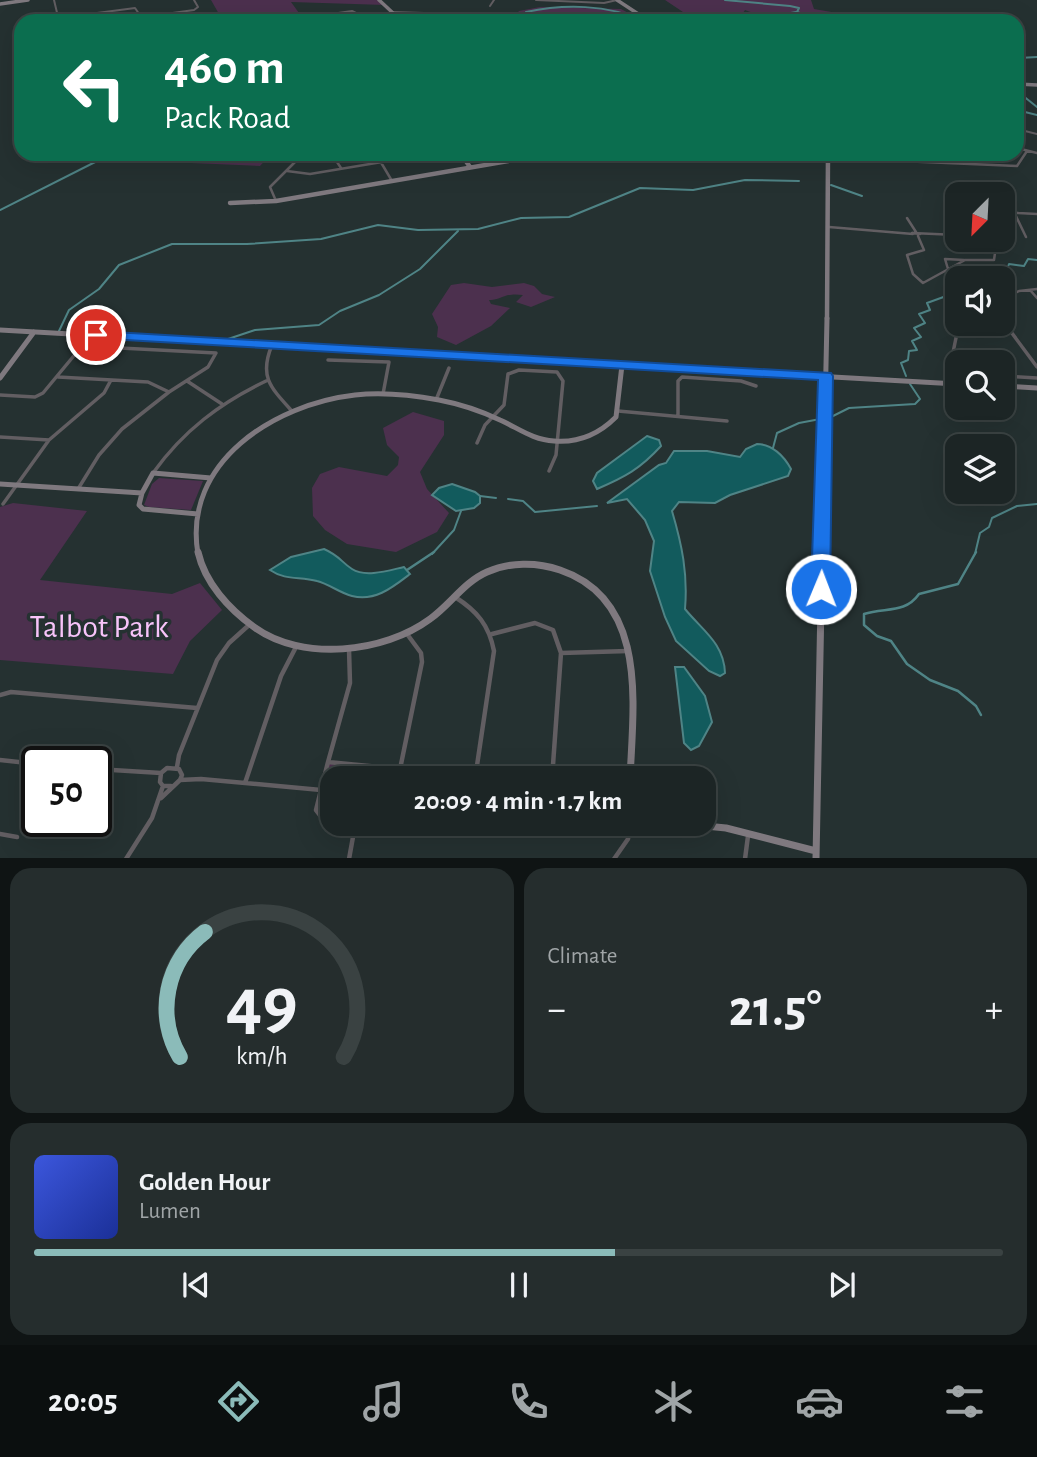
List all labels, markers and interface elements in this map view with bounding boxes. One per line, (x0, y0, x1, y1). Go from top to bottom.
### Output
icon: left (49, 42, 140, 133)
text: 460 m (164, 44, 285, 93)
text: Pack Road (164, 102, 290, 134)
north arrow (945, 182, 1015, 252)
map controls (945, 182, 1015, 504)
button: sound (945, 266, 1015, 336)
pin (66, 305, 126, 365)
icon: arrive (77, 316, 115, 354)
button: search (945, 350, 1015, 420)
button: layers (945, 434, 1015, 504)
position arrow (784, 552, 858, 626)
park label: Talbot Park (29, 611, 169, 643)
speed limit sign: 50 (21, 746, 112, 837)
text: 20:09 · 4 min · 1.7 km (414, 788, 622, 814)
text: Climate (548, 945, 617, 968)
text: 49 (226, 969, 298, 1042)
text: 21.5° (729, 983, 822, 1035)
text: − (548, 991, 566, 1029)
text: + (985, 991, 1003, 1029)
text: km/h (236, 1043, 288, 1068)
text: Golden Hour (139, 1169, 270, 1195)
text: Lumen (139, 1200, 201, 1223)
icon: previous (177, 1266, 215, 1304)
icon: pause (500, 1266, 538, 1304)
icon: next (823, 1266, 861, 1304)
icon: directions (214, 1377, 263, 1426)
icon: music (359, 1377, 408, 1426)
icon: phone (504, 1377, 553, 1426)
icon: climate (649, 1377, 698, 1426)
icon: car (795, 1377, 844, 1426)
icon: filters (940, 1377, 989, 1426)
text: 20:05 (48, 1385, 118, 1417)

